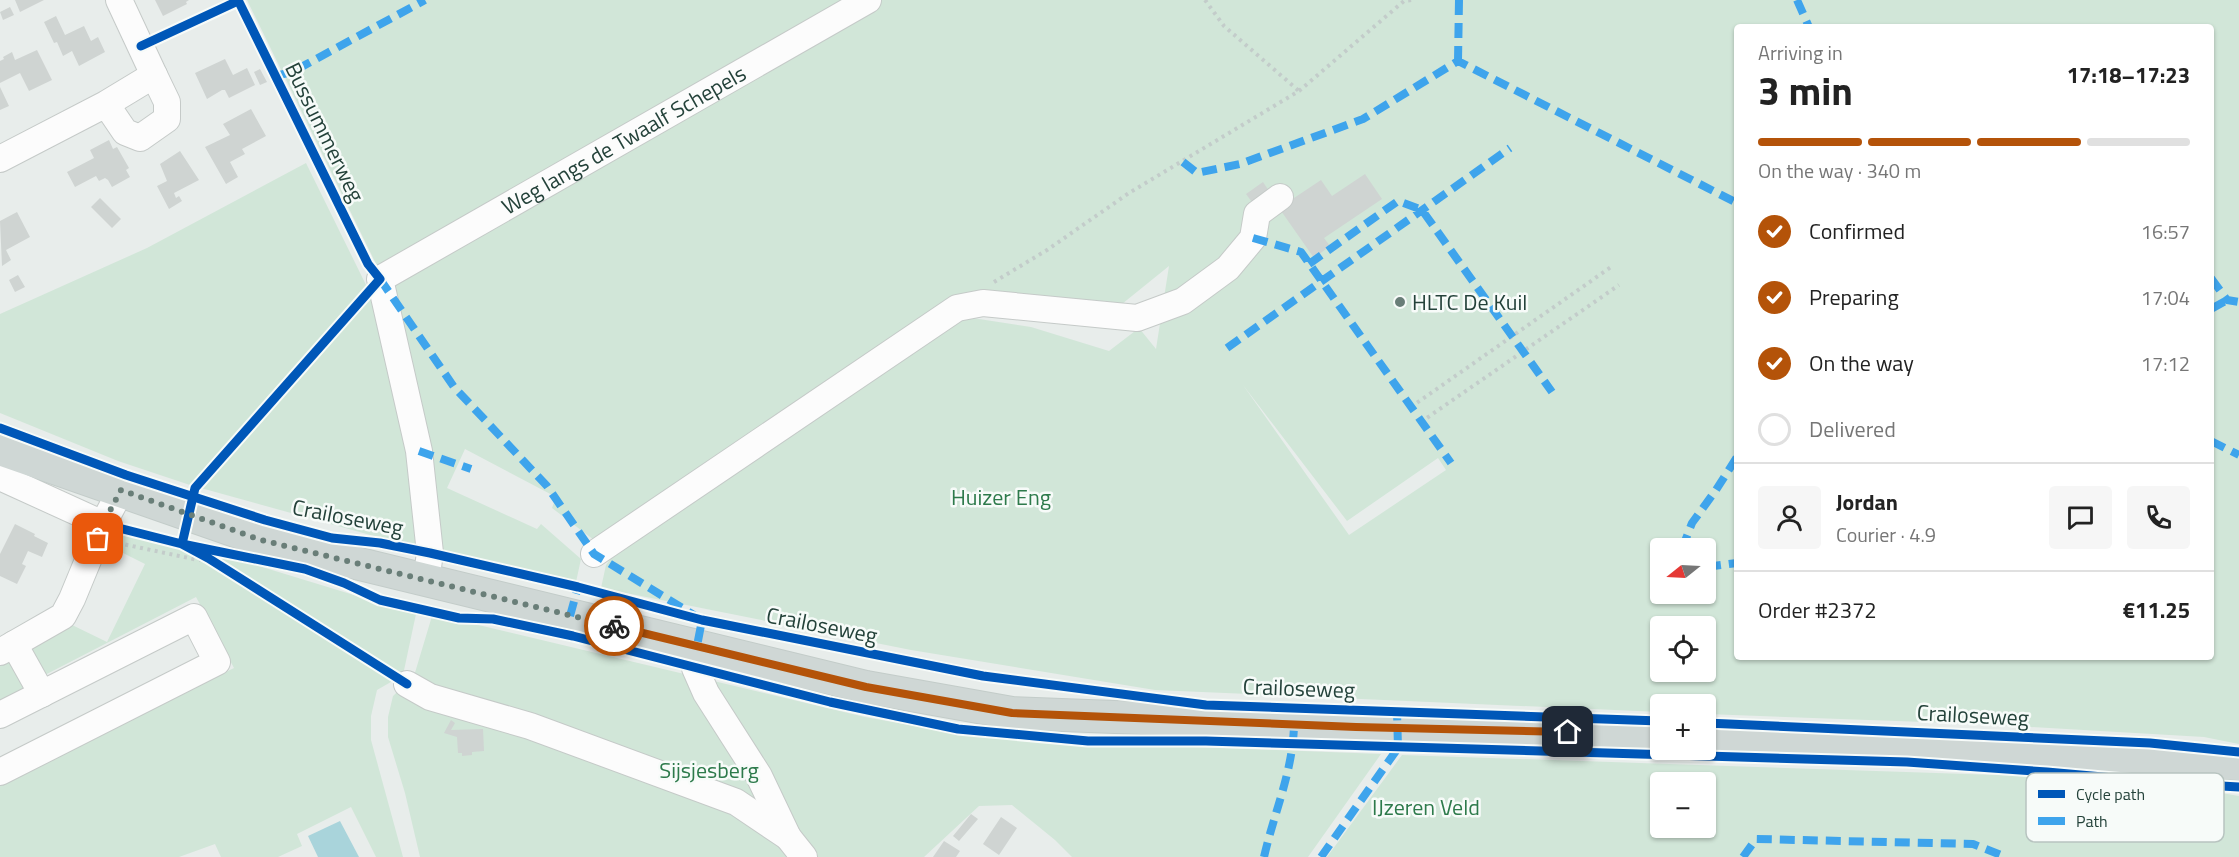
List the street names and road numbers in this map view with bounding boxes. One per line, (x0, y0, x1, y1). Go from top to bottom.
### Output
street label: Bussummerweg (276, 56, 374, 208)
street label: Weg langs de Twaalf Schepels (495, 56, 752, 223)
street label: Crailoseweg (290, 490, 406, 544)
street label: Crailoseweg (764, 598, 880, 652)
street label: Crailoseweg (1242, 669, 1356, 707)
street label: Crailoseweg (1916, 695, 2030, 735)

